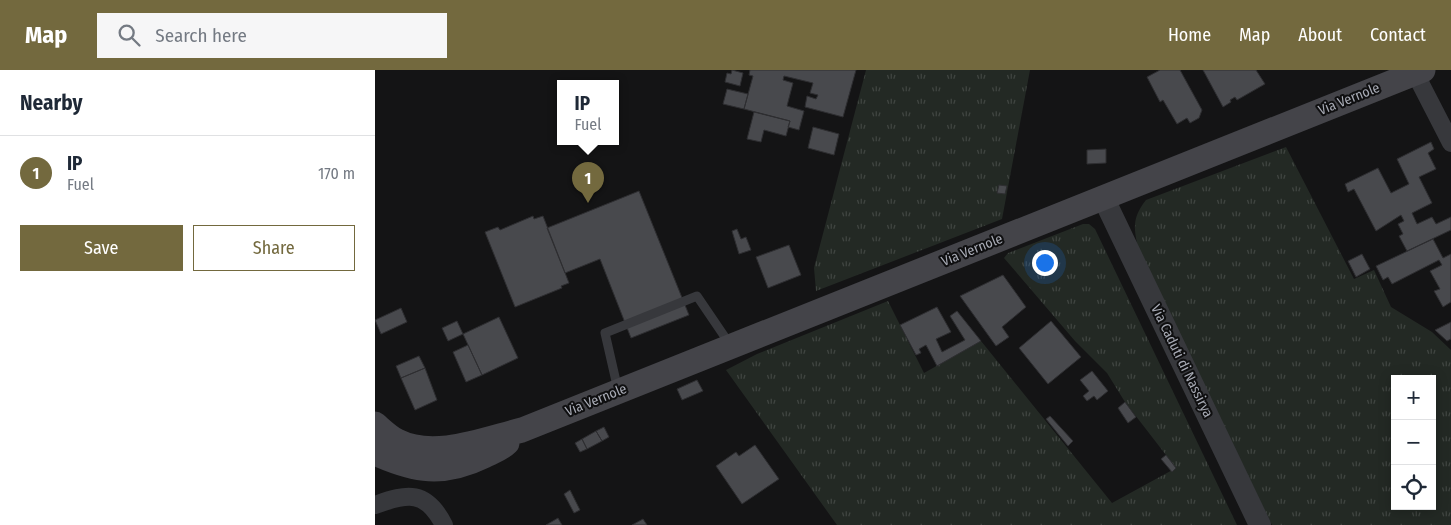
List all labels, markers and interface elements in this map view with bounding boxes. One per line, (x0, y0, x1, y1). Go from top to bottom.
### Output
search box (97, 13, 447, 58)
text: Map (25, 21, 67, 49)
icon: search (115, 21, 143, 49)
text: Search here (155, 24, 247, 47)
text: Home (1168, 24, 1211, 46)
text: Map (1239, 24, 1270, 46)
text: About (1298, 24, 1342, 46)
text: Contact (1370, 24, 1426, 46)
street label: Via Vernole (1316, 79, 1382, 119)
popup (557, 80, 619, 145)
text: Nearby (20, 90, 82, 116)
text: IP (575, 92, 590, 115)
text: Fuel (575, 115, 601, 134)
text: IP (67, 152, 82, 175)
pin: 1 (572, 162, 604, 203)
text: 1 (33, 164, 39, 183)
text: 170 m (318, 164, 355, 183)
text: Fuel (67, 175, 94, 194)
button: Save (20, 225, 183, 271)
button: Share (193, 225, 355, 271)
street label: Via Vernole (939, 230, 1005, 270)
your location (1032, 250, 1058, 276)
street label: Via Caduti di Nassirya (1147, 302, 1217, 420)
map controls (1391, 375, 1436, 510)
button: + (1391, 375, 1436, 420)
street label: Via Vernole (563, 380, 629, 420)
button: − (1391, 420, 1436, 465)
button: locate (1391, 465, 1436, 510)

